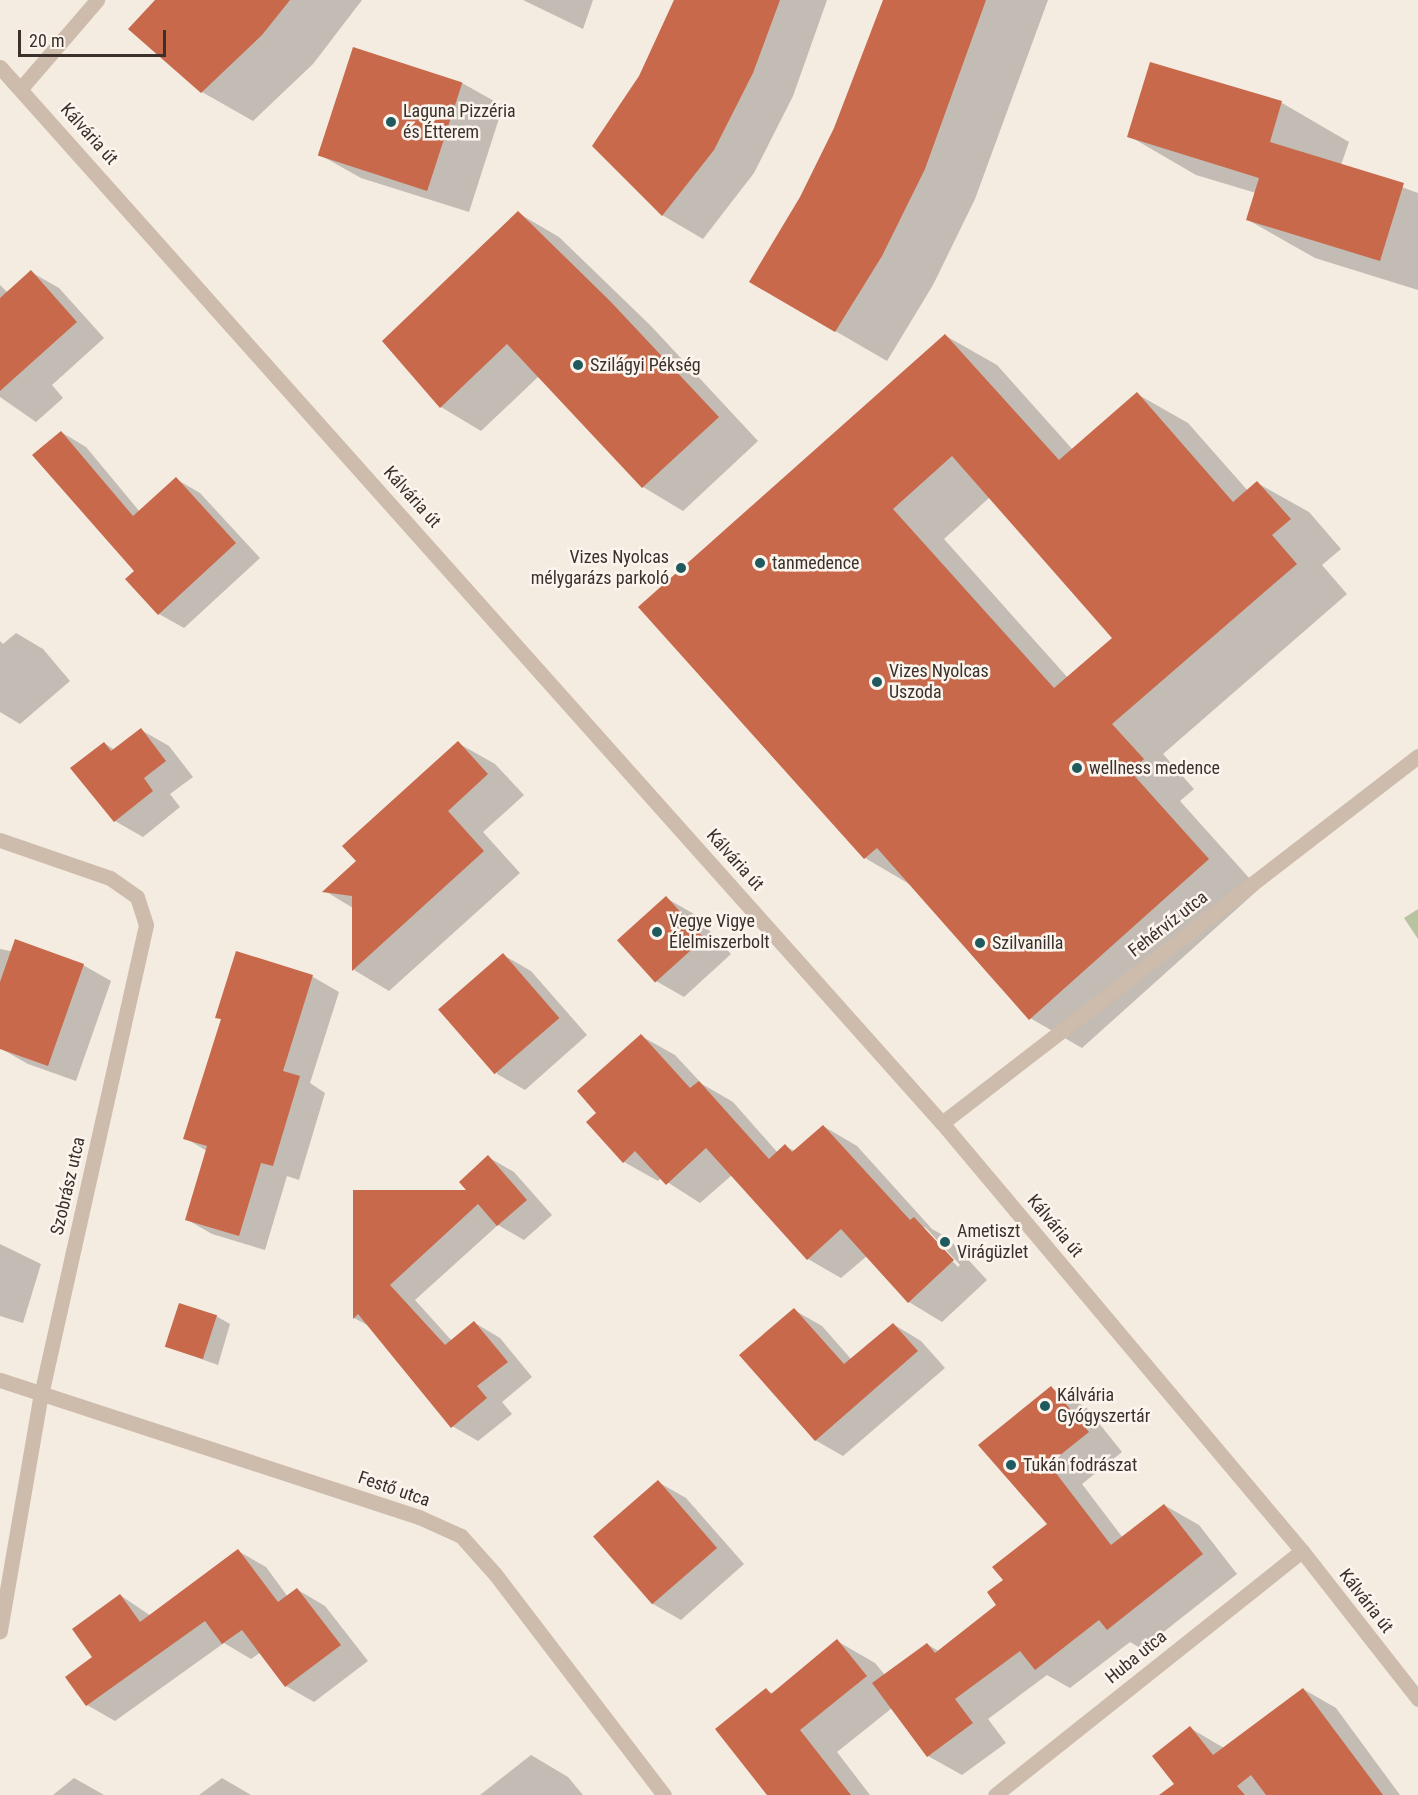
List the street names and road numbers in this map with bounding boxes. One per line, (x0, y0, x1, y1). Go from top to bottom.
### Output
street label: Kálvária út (56, 99, 122, 169)
street label: Kálvária út (379, 462, 445, 532)
street label: Kálvária út (702, 825, 768, 895)
street label: Fehérvíz utca (1124, 886, 1212, 962)
street label: Szobrász utca (46, 1135, 90, 1237)
street label: Kálvária út (1023, 1190, 1087, 1262)
street label: Festő utca (355, 1467, 433, 1511)
street label: Kálvária út (1334, 1565, 1398, 1637)
street label: Huba utca (1101, 1626, 1171, 1688)

